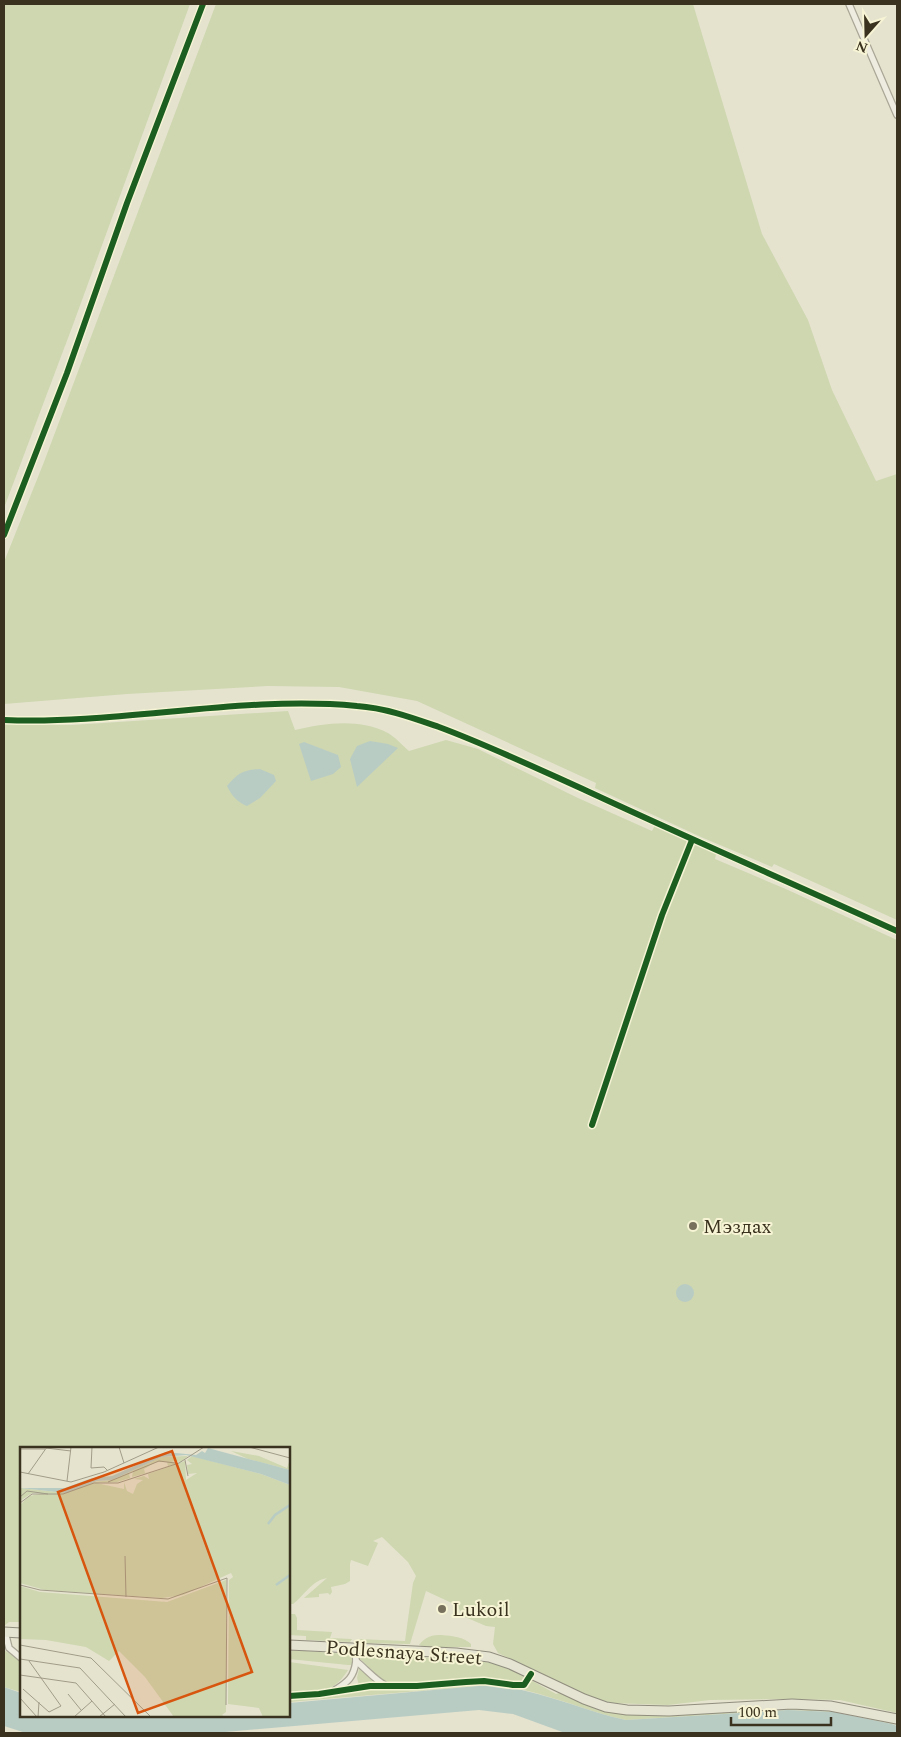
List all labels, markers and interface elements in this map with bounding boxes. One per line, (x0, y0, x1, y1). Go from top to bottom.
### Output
north arrow (841, 10, 891, 60)
text: N (853, 35, 871, 59)
place label: Мэздах (703, 1212, 772, 1242)
marker: Мэздах (687, 1220, 699, 1232)
inset map (20, 1447, 290, 1717)
place label: Lukoil (452, 1595, 510, 1625)
marker: Lukoil (436, 1603, 448, 1615)
street label: Podlesnaya Street (325, 1633, 483, 1673)
scale bar (731, 1694, 831, 1726)
text: 100 m (738, 1701, 777, 1724)

